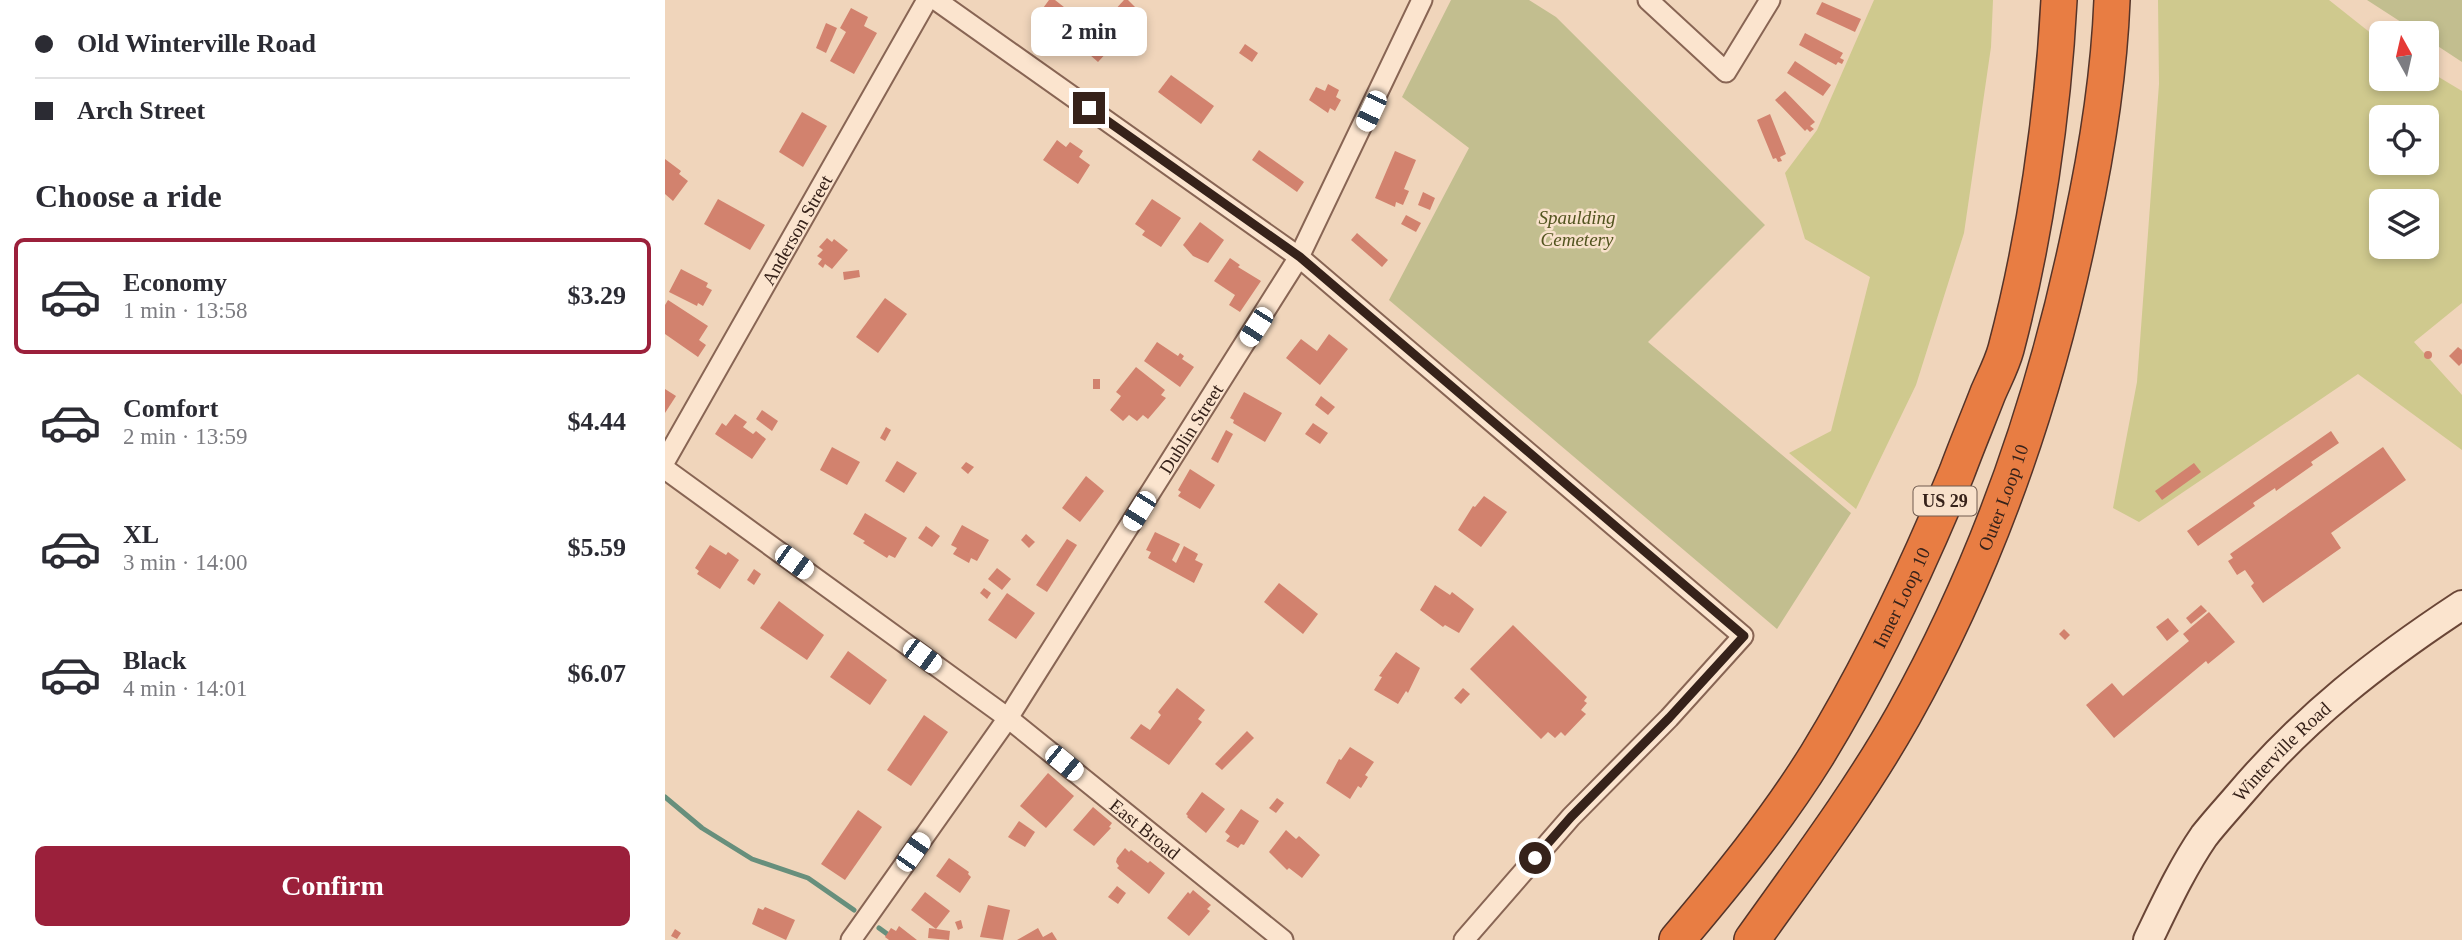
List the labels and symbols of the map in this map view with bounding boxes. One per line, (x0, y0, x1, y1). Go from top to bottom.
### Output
callout: 2 min (1031, 7, 1147, 56)
north arrow (2369, 21, 2439, 91)
car (1353, 88, 1390, 134)
route end (1073, 92, 1105, 124)
street label: Anderson Street (757, 171, 837, 289)
park label: Spaulding Cemetery (1538, 207, 1616, 250)
car (1236, 304, 1277, 350)
street label: Dublin Street (1155, 380, 1227, 478)
street label: Outer Loop 10 (1974, 442, 2033, 554)
road number: US 29 (1913, 486, 1977, 516)
car (1119, 488, 1160, 534)
car (771, 541, 818, 583)
street label: Inner Loop 10 (1869, 544, 1934, 651)
car (899, 635, 946, 677)
street label: Winterville Road (2229, 697, 2335, 806)
car (1042, 742, 1087, 784)
street label: East Broad (1105, 795, 1184, 864)
car (893, 829, 934, 875)
route start (1519, 842, 1551, 874)

